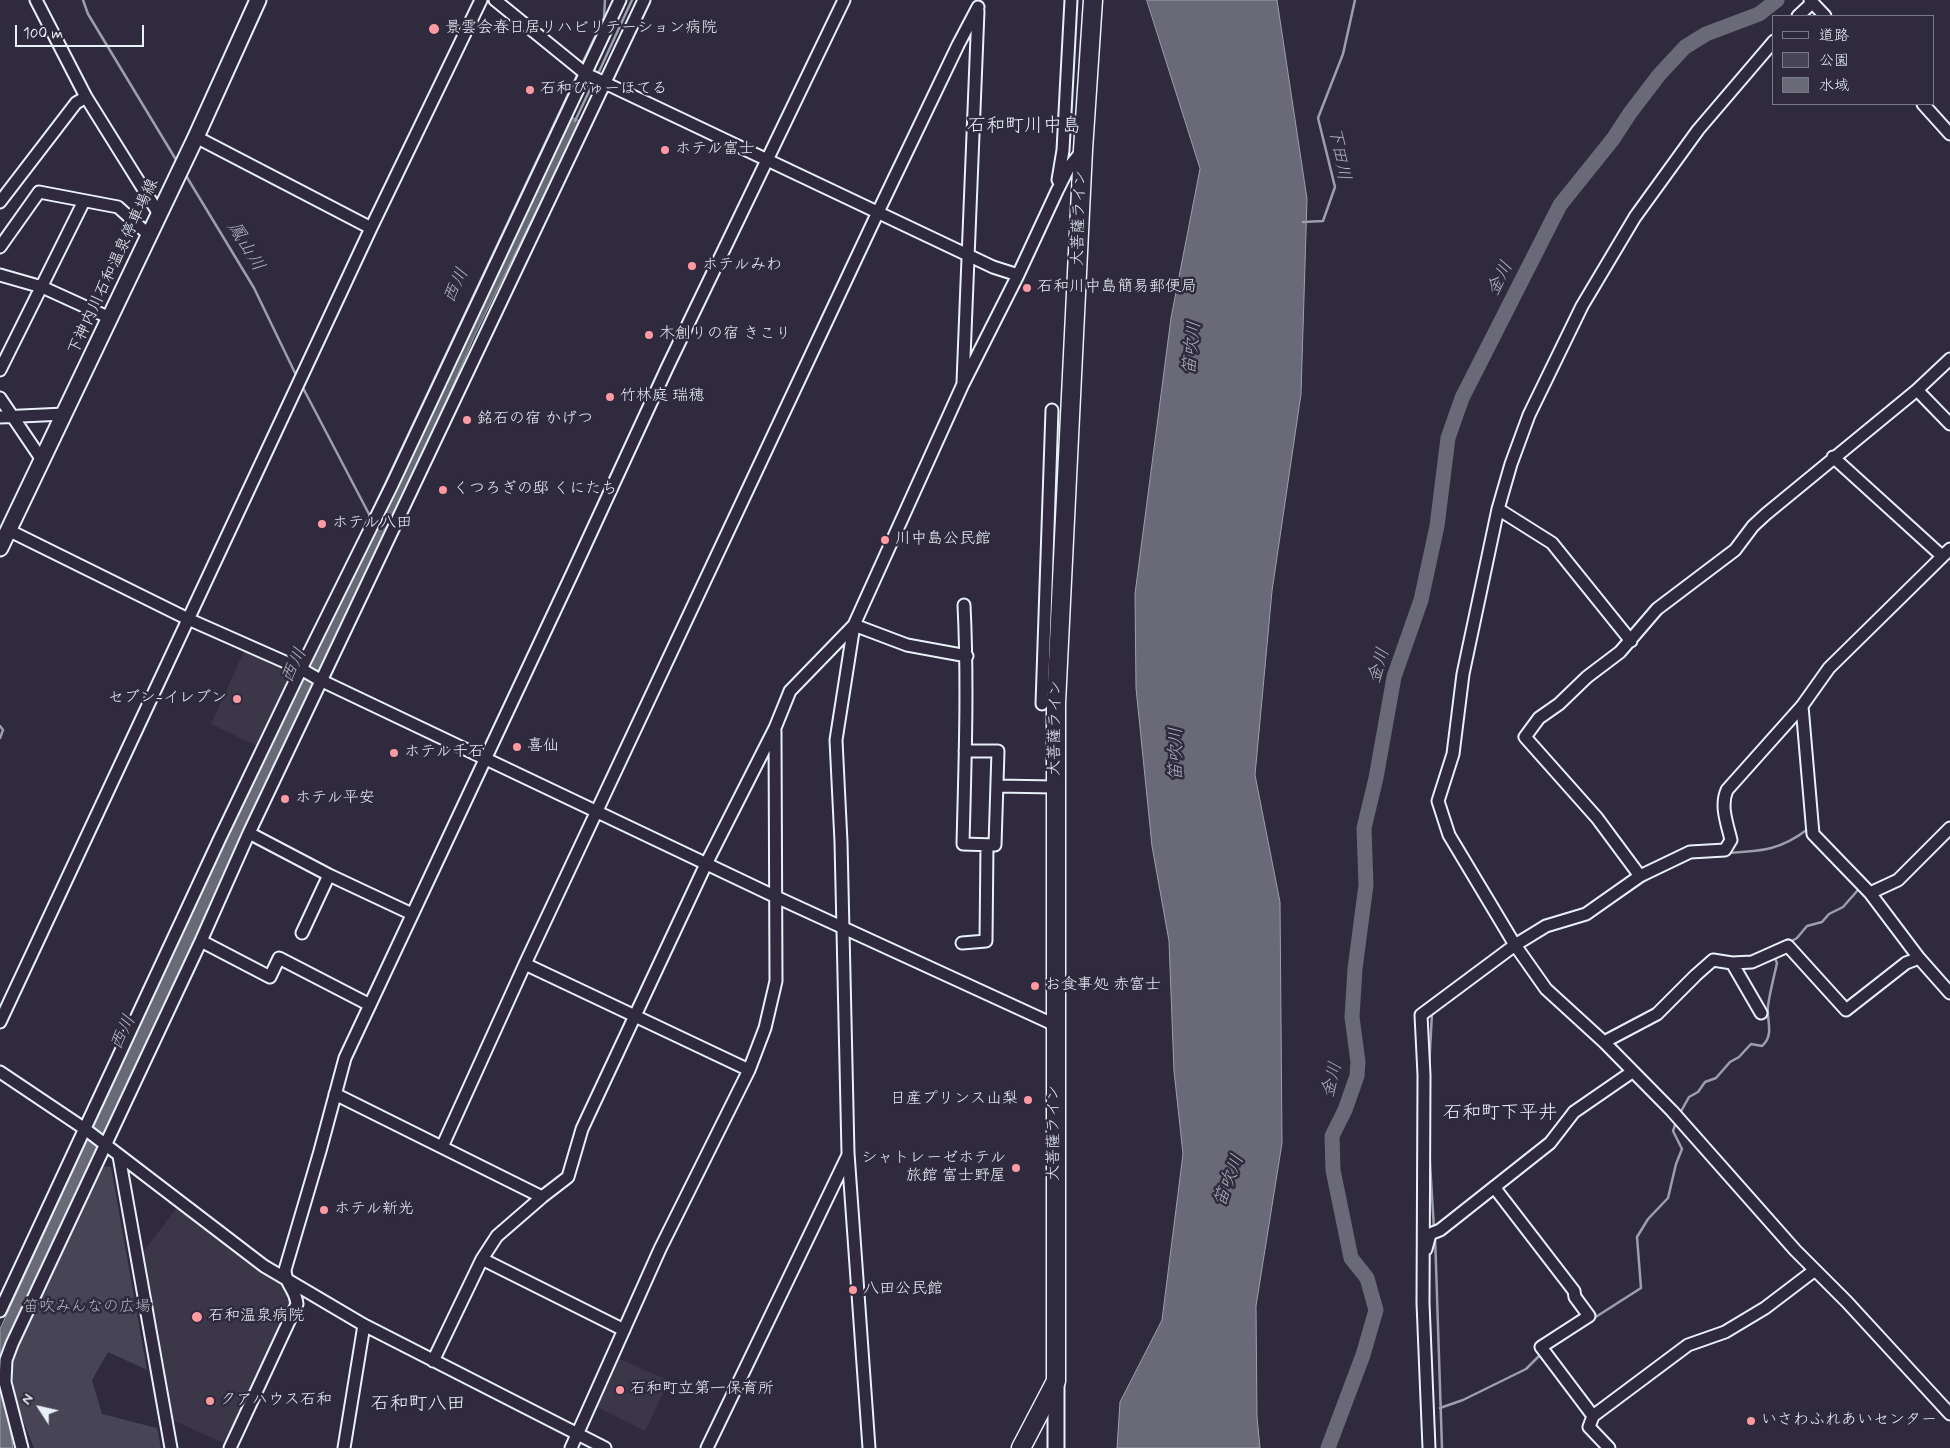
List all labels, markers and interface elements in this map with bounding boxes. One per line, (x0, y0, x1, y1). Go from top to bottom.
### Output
scale bar (18, 15, 146, 47)
legend (1772, 15, 1935, 105)
place label: 景雲会春日居リハビリテーション病院 (445, 19, 717, 39)
marker: 景雲会春日居リハビリテーション病院 (427, 22, 441, 36)
text: 100 m (23, 24, 63, 44)
text: 道路 (1819, 26, 1849, 46)
text: 公園 (1819, 51, 1849, 71)
text: 水域 (1819, 76, 1849, 96)
place label: 石和びゅーほてる (540, 80, 668, 100)
marker: 石和びゅーほてる (524, 84, 536, 96)
district label: 石和町川中島 (967, 116, 1081, 138)
water label: 下田川 (1322, 125, 1354, 183)
place label: ホテル富士 (675, 140, 755, 160)
marker: ホテル富士 (659, 144, 671, 156)
street label: 大菩薩ライン (1069, 170, 1091, 266)
street label: 下神内川石和温泉停車場線 (65, 176, 163, 358)
water label: 鳳山川 (222, 218, 268, 276)
place label: ホテルみわ (702, 256, 782, 276)
water label: 金川 (1483, 258, 1519, 300)
marker: ホテルみわ (686, 260, 698, 272)
water label: 西川 (440, 265, 474, 307)
place label: 石和川中島簡易郵便局 (1037, 278, 1197, 298)
marker: 石和川中島簡易郵便局 (1021, 282, 1033, 294)
water label: 笛吹川 (1179, 320, 1207, 376)
place label: 木創りの宿 きこり (659, 325, 791, 345)
marker: 木創りの宿 きこり (643, 329, 655, 341)
place label: 竹林庭 瑞穂 (620, 387, 704, 407)
marker: 竹林庭 瑞穂 (604, 391, 616, 403)
place label: 銘石の宿 かげつ (477, 410, 593, 430)
marker: 銘石の宿 かげつ (461, 414, 473, 426)
place label: くつろぎの邸 くにたち (453, 480, 617, 500)
marker: くつろぎの邸 くにたち (437, 484, 449, 496)
place label: ホテル八田 (332, 514, 412, 534)
marker: ホテル八田 (316, 518, 328, 530)
place label: 川中島公民館 (895, 530, 991, 550)
marker: 川中島公民館 (879, 534, 891, 546)
water label: 西川 (278, 645, 312, 687)
water label: 金川 (1364, 646, 1396, 686)
street label: 大菩薩ライン (1046, 680, 1066, 776)
place label: セブン-イレブン (108, 689, 227, 709)
marker: セブン-イレブン (231, 693, 243, 705)
water label: 笛吹川 (1166, 727, 1188, 781)
place label: 喜仙 (527, 737, 559, 757)
marker: 喜仙 (511, 741, 523, 753)
place label: ホテル千石 (404, 743, 484, 763)
marker: ホテル千石 (388, 747, 400, 759)
place label: ホテル平安 (295, 789, 375, 809)
marker: ホテル平安 (279, 793, 291, 805)
place label: お食事処 赤富士 (1045, 976, 1161, 996)
marker: お食事処 赤富士 (1029, 980, 1041, 992)
water label: 西川 (107, 1012, 141, 1054)
water label: 金川 (1318, 1060, 1348, 1100)
street label: 大菩薩ライン (1045, 1085, 1065, 1181)
place label: 日産プリンス山梨 (890, 1090, 1018, 1110)
marker: 日産プリンス山梨 (1022, 1094, 1034, 1106)
district label: 石和町下平井 (1443, 1103, 1557, 1125)
place label: シャトレーゼホテル 旅館 富士野屋 (861, 1149, 1006, 1187)
water label: 笛吹川 (1210, 1152, 1250, 1210)
marker: シャトレーゼホテル 旅館 富士野屋 (1010, 1162, 1022, 1174)
place label: ホテル新光 (334, 1200, 414, 1220)
marker: ホテル新光 (318, 1204, 330, 1216)
place label: 八田公民館 (863, 1280, 943, 1300)
marker: 八田公民館 (847, 1284, 859, 1296)
park label: 笛吹みんなの広場 (23, 1298, 151, 1318)
place label: 石和温泉病院 (208, 1307, 304, 1327)
marker: 石和温泉病院 (190, 1310, 204, 1324)
place label: 石和町立第一保育所 (630, 1380, 774, 1400)
north arrow (15, 1383, 65, 1433)
marker: 石和町立第一保育所 (614, 1384, 626, 1396)
text: N (18, 1390, 38, 1408)
place label: クアハウス石和 (220, 1391, 332, 1411)
district label: 石和町八田 (371, 1394, 465, 1416)
marker: クアハウス石和 (204, 1395, 216, 1407)
place label: いさわふれあいセンター (1761, 1411, 1937, 1431)
marker: いさわふれあいセンター (1745, 1415, 1757, 1427)

